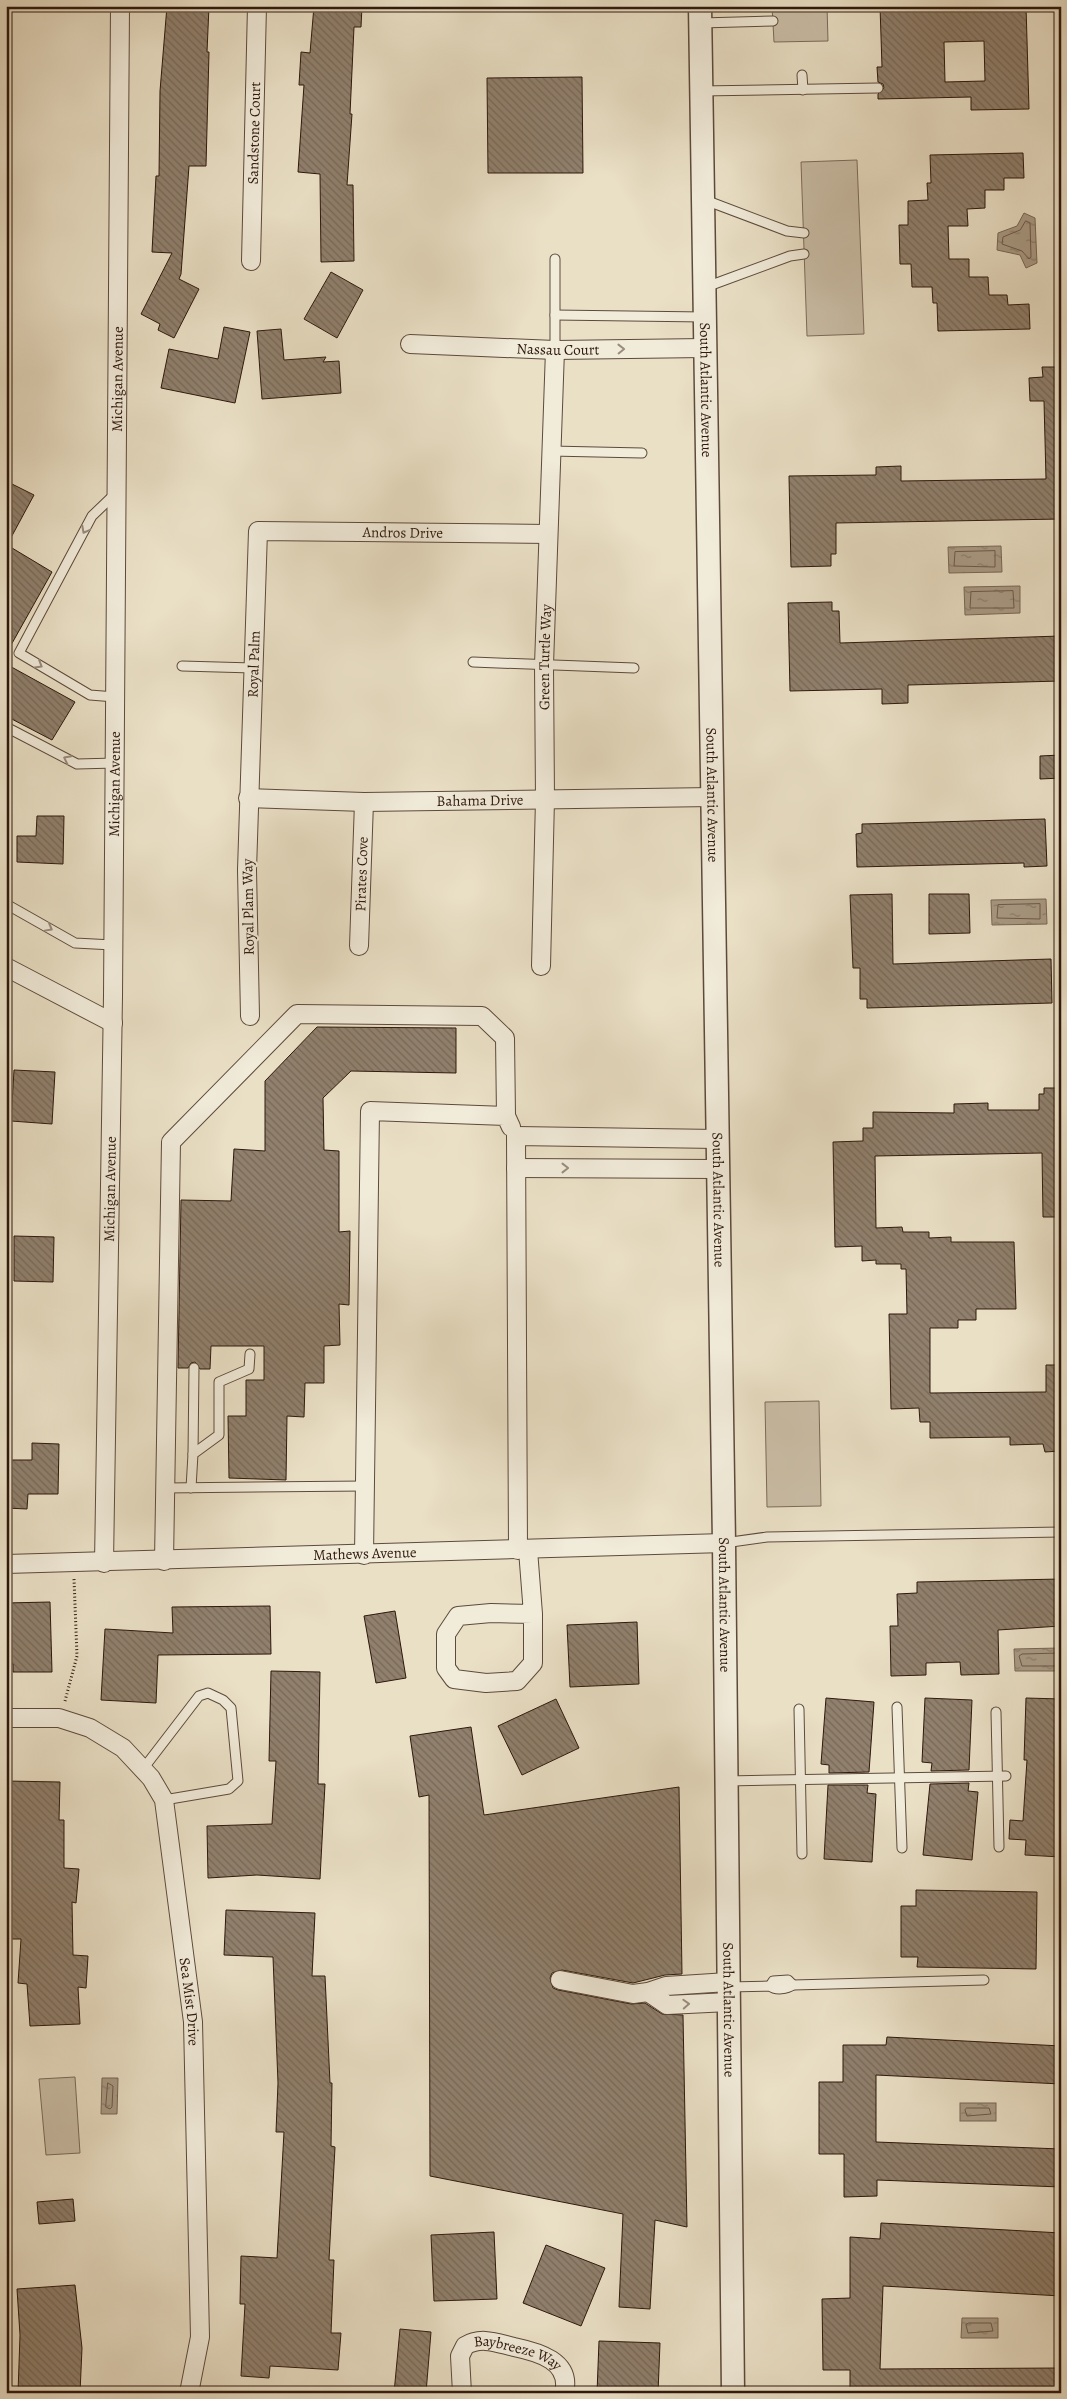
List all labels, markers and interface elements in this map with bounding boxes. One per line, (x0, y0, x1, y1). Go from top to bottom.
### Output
street label: Sandstone Court (243, 81, 265, 185)
street label: South Atlantic Avenue (695, 322, 717, 458)
street label: Michigan Avenue (107, 326, 128, 432)
street label: Nassau Court (516, 338, 600, 360)
one-way arrow (618, 344, 625, 354)
street label: Andros Drive (361, 522, 443, 543)
one-way arrow (81, 524, 91, 533)
street label: Green Turtle Way (534, 603, 556, 710)
street label: Royal Palm (243, 630, 265, 698)
one-way arrow (33, 658, 42, 668)
street label: South Atlantic Avenue (701, 727, 723, 863)
street label: Michigan Avenue (104, 731, 125, 837)
one-way arrow (63, 755, 72, 765)
street label: Bahama Drive (436, 790, 524, 811)
street label: Pirates Cove (350, 836, 373, 912)
street label: Royal Plam Way (237, 858, 259, 955)
one-way arrow (44, 922, 53, 932)
street label: South Atlantic Avenue (708, 1132, 730, 1268)
street label: Michigan Avenue (99, 1136, 121, 1242)
one-way arrow (561, 1163, 569, 1173)
street label: South Atlantic Avenue (714, 1537, 735, 1673)
street label: Mathews Avenue (313, 1542, 417, 1565)
street label: South Atlantic Avenue (718, 1942, 740, 2078)
street label: Sea Mist Drive (175, 1956, 204, 2046)
one-way arrow (683, 1999, 691, 2010)
street label: Baybreeze Way (473, 2331, 567, 2375)

